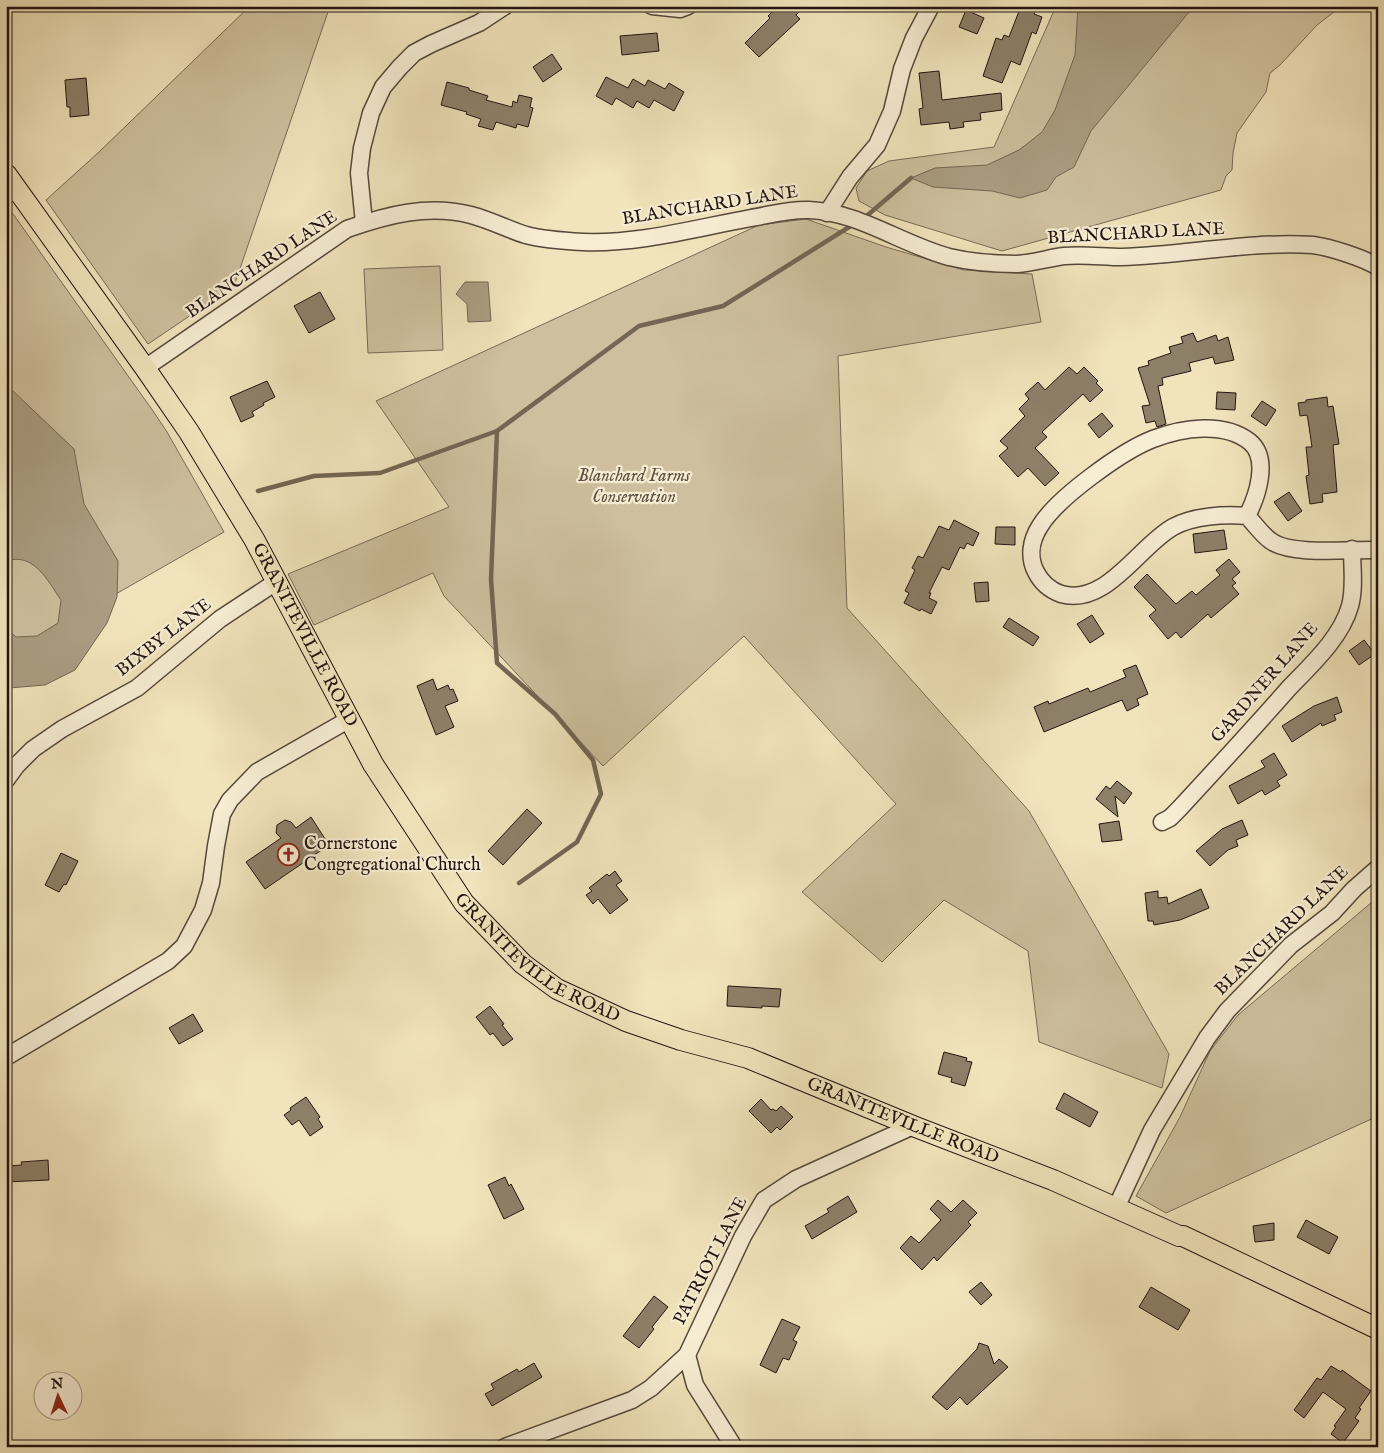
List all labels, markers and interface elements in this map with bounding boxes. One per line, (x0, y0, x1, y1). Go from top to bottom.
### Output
street label: BLANCHARD LANE (620, 181, 800, 231)
street label: BLANCHARD LANE (182, 206, 342, 324)
street label: BLANCHARD LANE (1047, 218, 1225, 250)
park label: Blanchard Farms Conservation (578, 465, 691, 509)
street label: GRANITEVILLE ROAD (247, 539, 363, 731)
street label: BIXBY LANE (112, 594, 216, 682)
street label: GARDNER LANE (1206, 618, 1324, 748)
place label: Cornerstone Congregational Church (304, 833, 481, 877)
church icon: Cornerstone Congregational Church (276, 842, 300, 866)
street label: BLANCHARD LANE (1210, 861, 1354, 1001)
street label: GRANITEVILLE ROAD (449, 889, 624, 1028)
street label: GRANITEVILLE ROAD (803, 1072, 1002, 1170)
street label: PATRIOT LANE (669, 1193, 753, 1329)
north arrow (32, 1370, 82, 1420)
text: N (49, 1375, 64, 1393)

